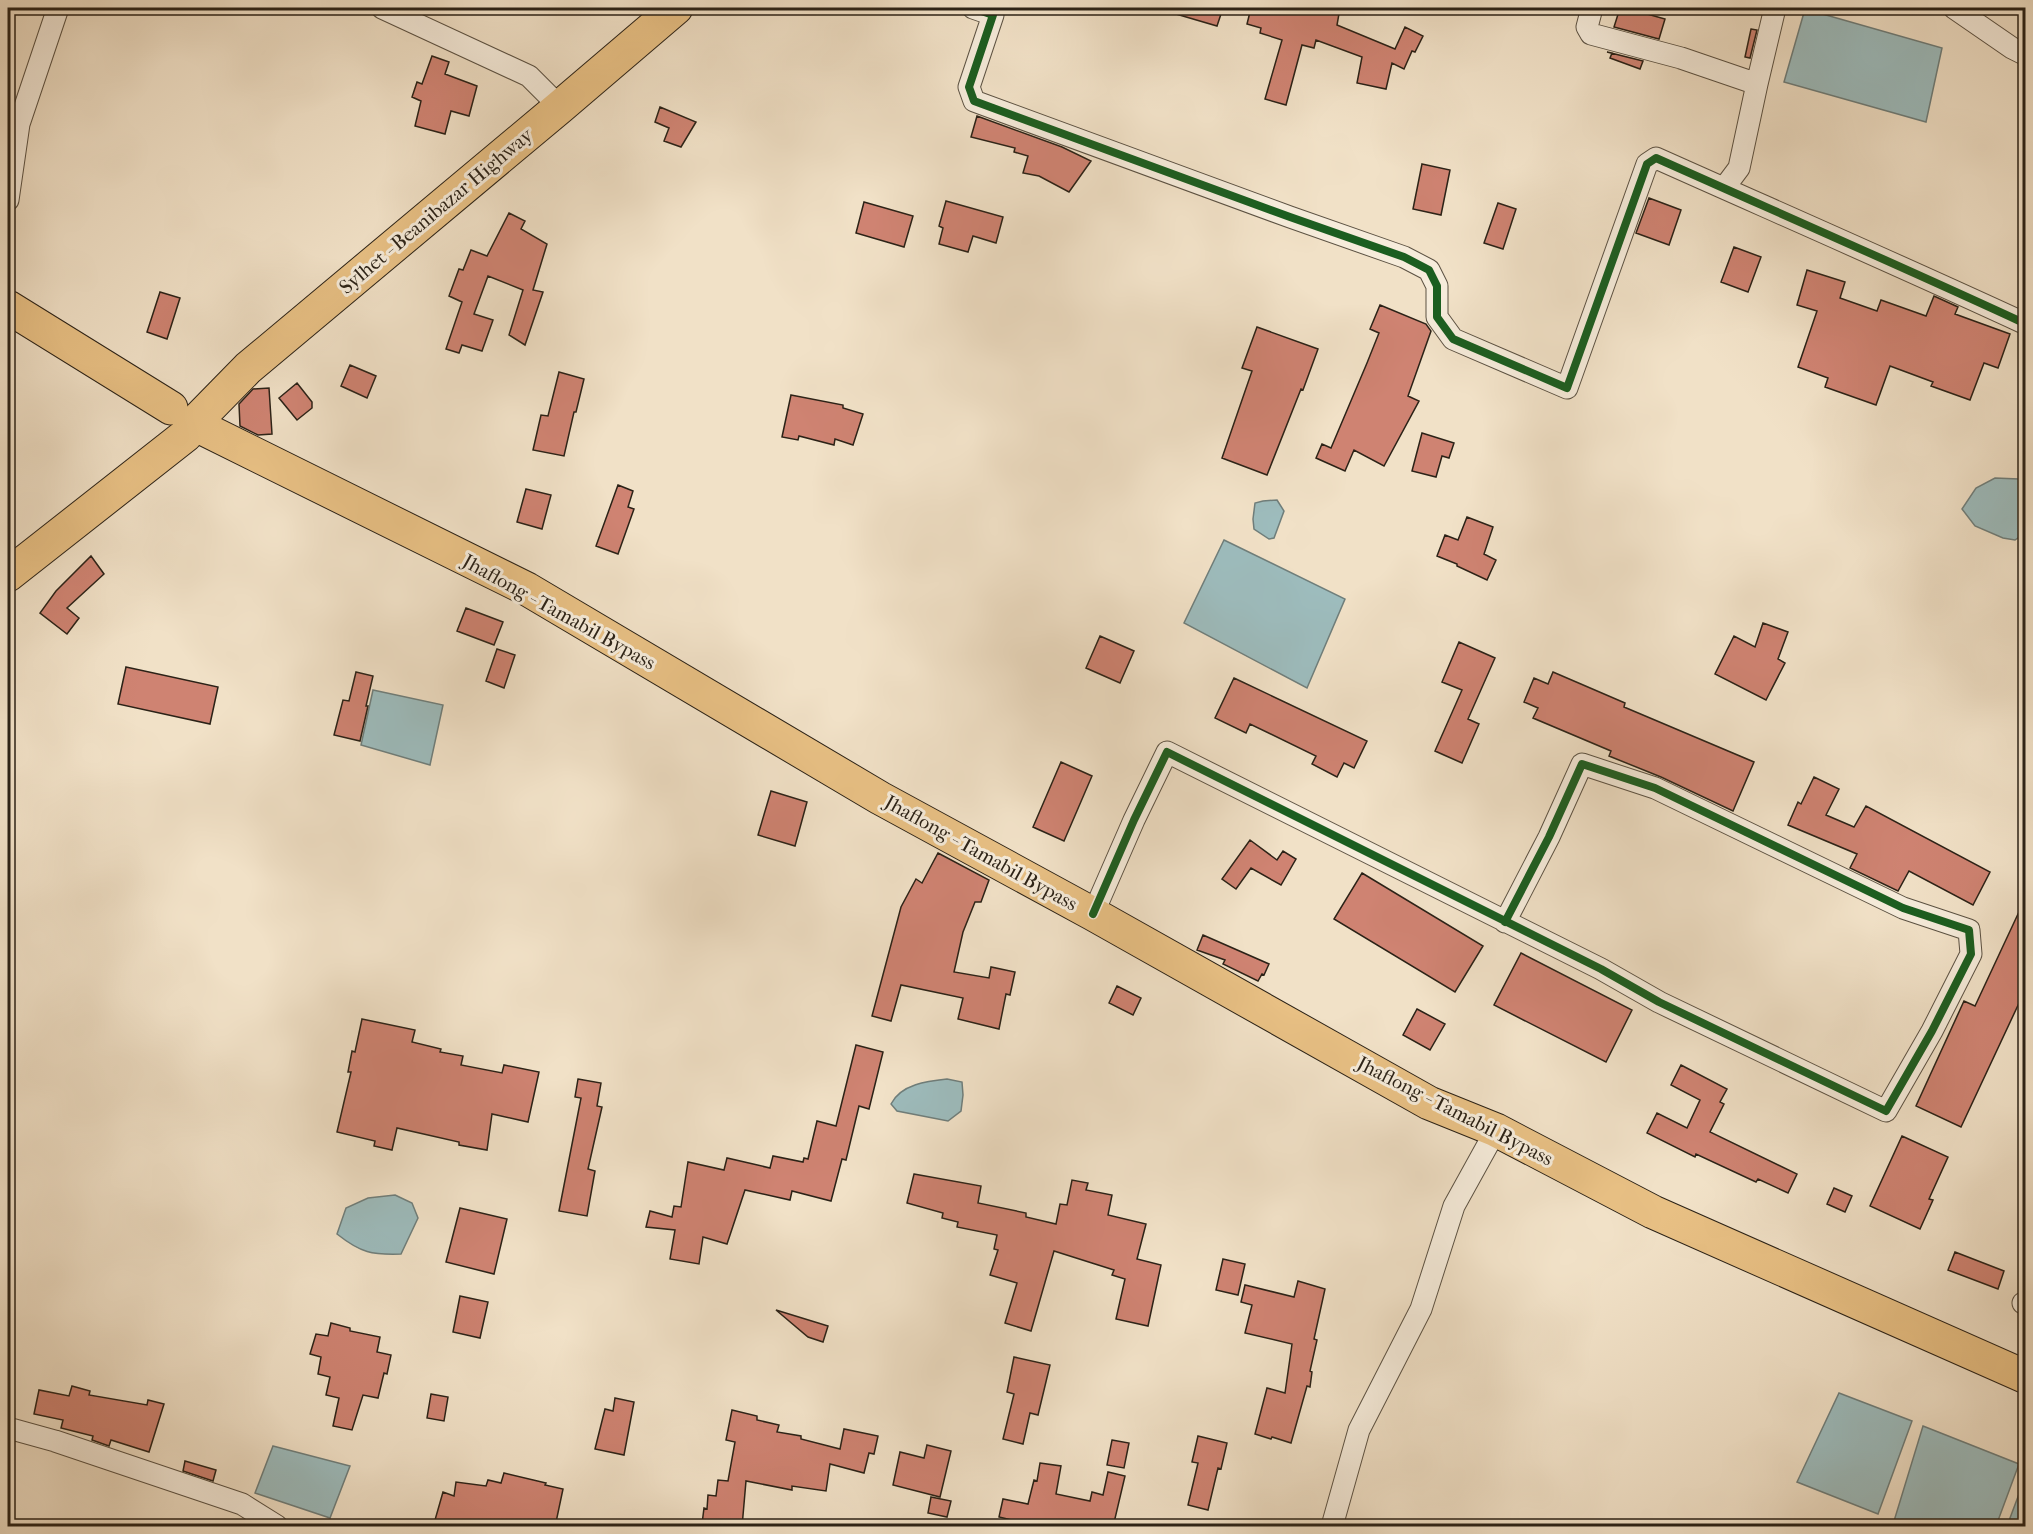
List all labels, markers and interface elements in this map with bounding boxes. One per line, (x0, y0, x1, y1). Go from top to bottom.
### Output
street label: Sylhet - Beanibazar Highway (335, 122, 538, 299)
street label: Jhaflong - Tamabil Bypass (457, 548, 659, 675)
street label: Jhaflong - Tamabil Bypass (879, 789, 1081, 916)
street label: Jhaflong - Tamabil Bypass (1351, 1051, 1557, 1170)

